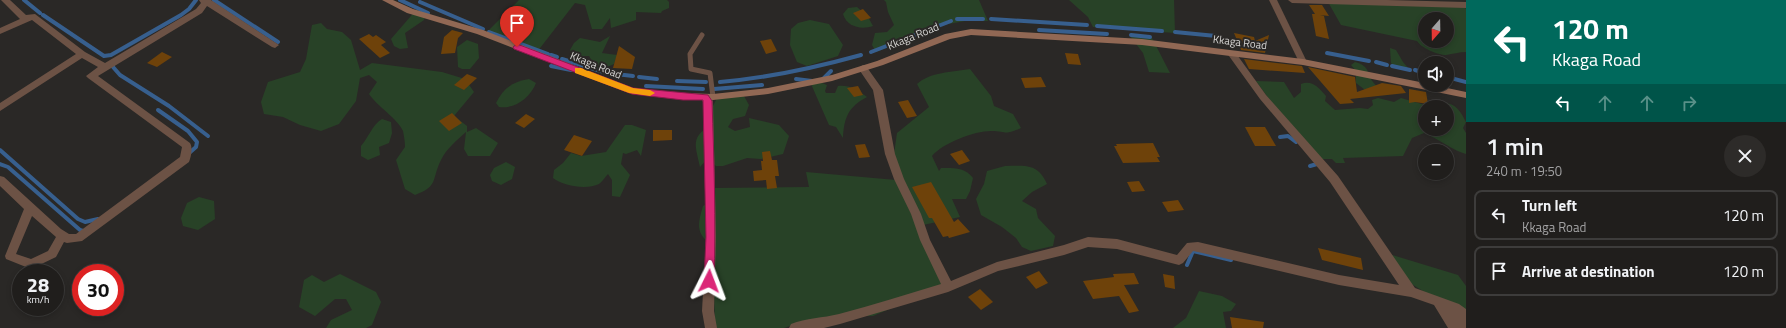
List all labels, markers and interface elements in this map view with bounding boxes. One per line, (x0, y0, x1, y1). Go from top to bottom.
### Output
pin (500, 6, 534, 47)
text: 120 m (1552, 7, 1629, 50)
icon: arrive (506, 12, 528, 34)
north arrow (1418, 12, 1454, 48)
map controls (1418, 12, 1454, 180)
icon: left (1486, 16, 1538, 68)
street label: Kkaga Road (885, 18, 941, 54)
street label: Kkaga Road (1212, 31, 1268, 53)
text: Kkaga Road (1552, 46, 1641, 73)
street label: Kkaga Road (568, 47, 624, 83)
button: sound (1418, 56, 1454, 92)
icon: left (1552, 92, 1574, 114)
icon: ahead (1594, 92, 1616, 114)
icon: ahead (1636, 92, 1658, 114)
icon: right (1678, 92, 1700, 114)
button: + (1418, 100, 1454, 136)
text: 1 min (1486, 128, 1544, 164)
button: close (1724, 135, 1766, 177)
button: − (1418, 144, 1454, 180)
text: 240 m · 19:50 (1486, 161, 1562, 181)
text: Turn left (1522, 194, 1577, 217)
icon: left (1488, 204, 1510, 226)
text: 120 m (1723, 204, 1764, 227)
text: Kkaga Road (1522, 217, 1586, 237)
position arrow (688, 260, 730, 302)
icon: arrive (1488, 260, 1510, 282)
text: Arrive at destination (1522, 260, 1655, 283)
text: 120 m (1723, 260, 1764, 283)
speed limit sign: 30 (72, 264, 124, 316)
text: 28 (27, 269, 49, 300)
text: km/h (27, 292, 49, 307)

